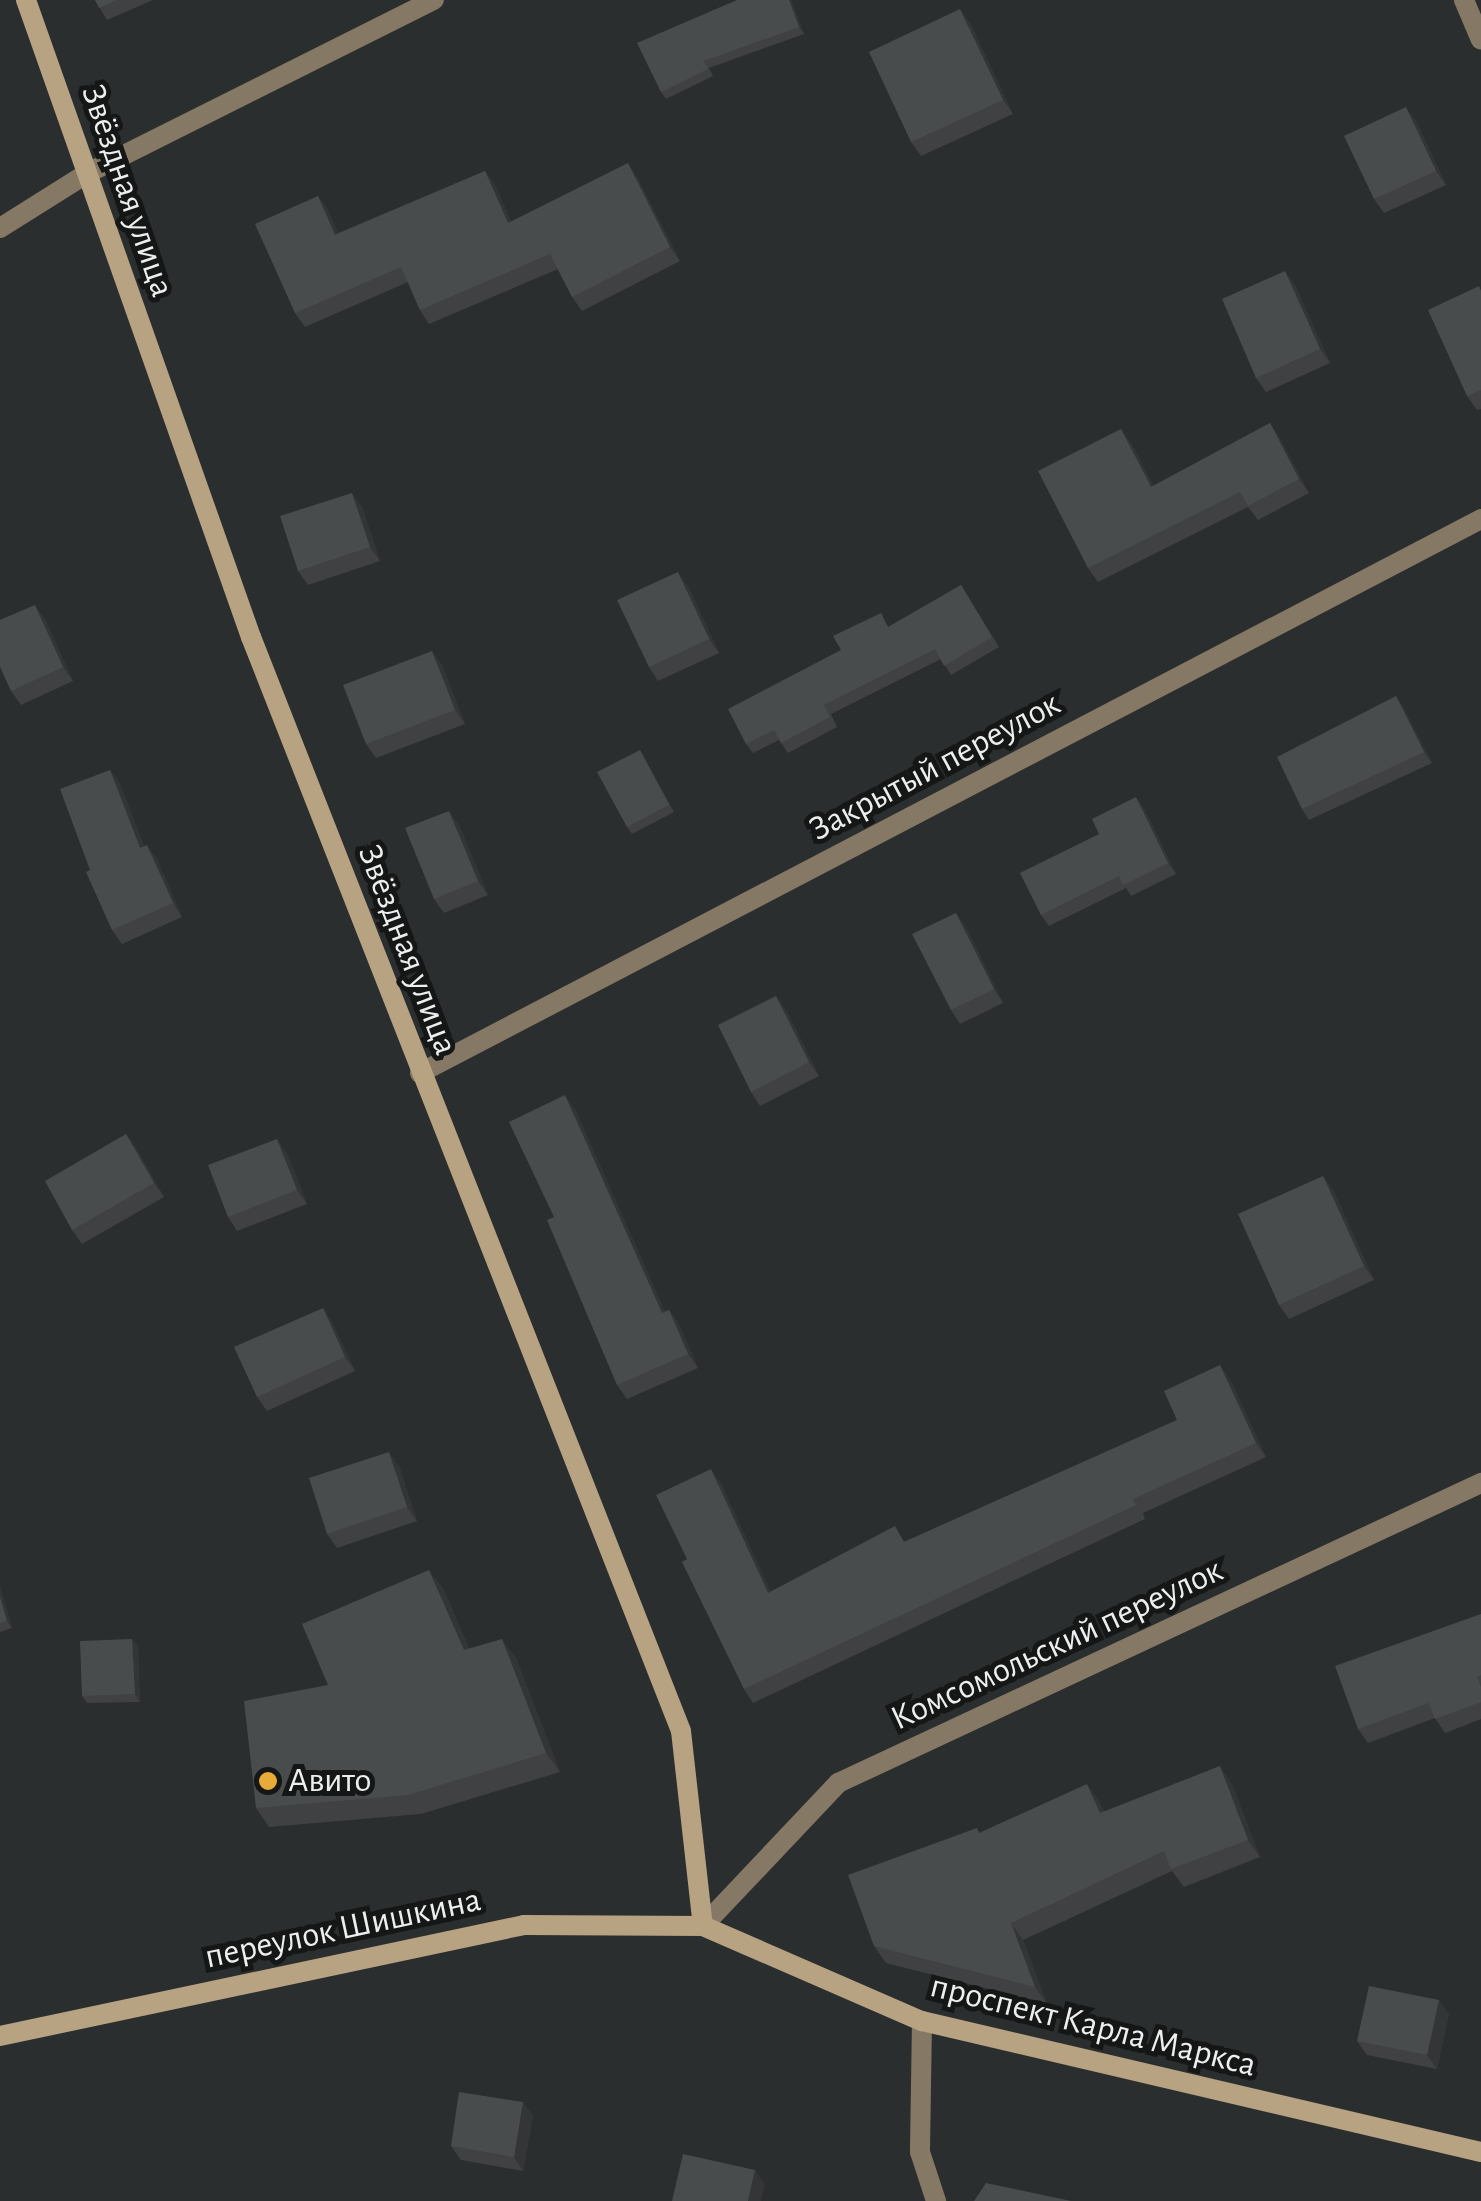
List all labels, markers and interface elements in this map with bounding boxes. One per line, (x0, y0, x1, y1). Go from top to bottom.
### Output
street label: Звёздная улица (71, 80, 183, 302)
street label: Закрытый переулок (803, 683, 1067, 851)
street label: Звёздная улица (348, 839, 466, 1061)
street label: Комсомольский переулок (884, 1550, 1230, 1740)
place label: Авито (288, 1760, 371, 1802)
marker: Авито (257, 1770, 279, 1792)
street label: переулок Шишкина (201, 1879, 485, 1979)
street label: проспект Карла Маркса (926, 1965, 1260, 2087)

